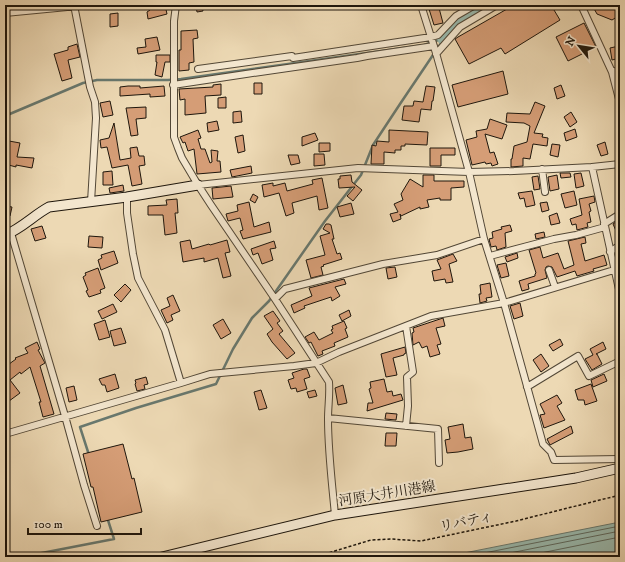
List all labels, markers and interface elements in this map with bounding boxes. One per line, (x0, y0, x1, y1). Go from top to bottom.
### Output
north arrow (559, 26, 599, 66)
text: N (563, 34, 580, 49)
street label: 河原大井川港線 (337, 477, 437, 511)
street label: リバティ (438, 508, 495, 536)
scale bar (28, 510, 141, 536)
text: 100 m (34, 517, 63, 532)

